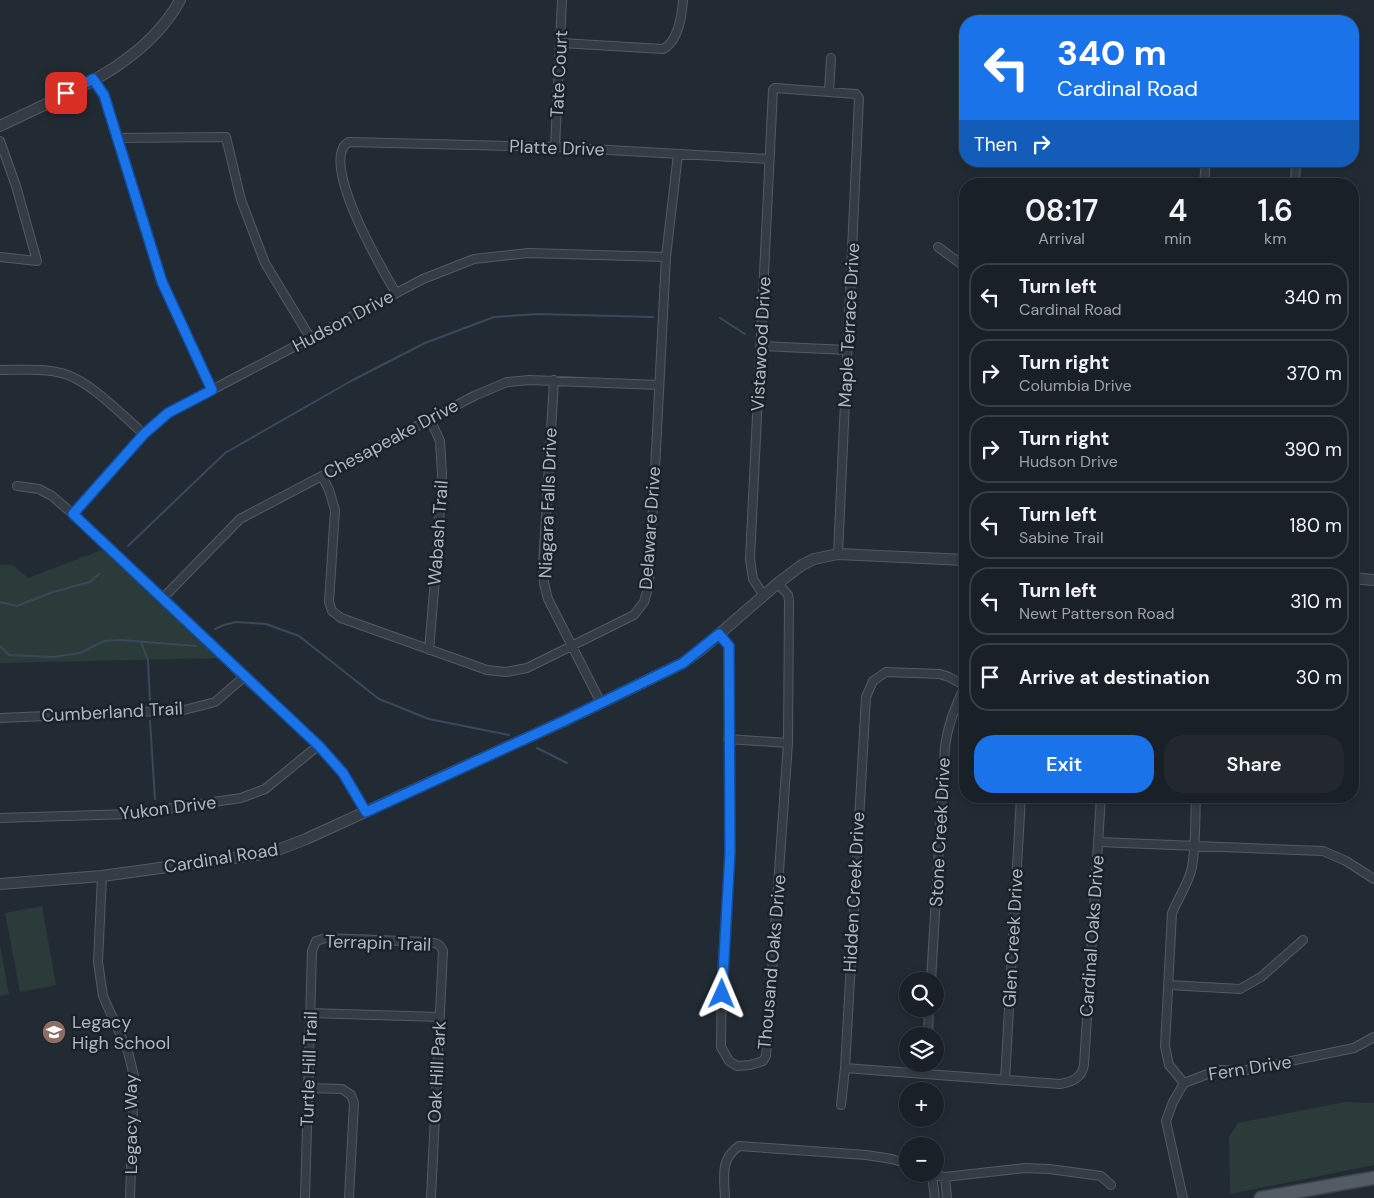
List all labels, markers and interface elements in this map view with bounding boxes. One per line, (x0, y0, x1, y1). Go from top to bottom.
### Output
street label: Tate Court (545, 30, 573, 118)
text: 340 m (1057, 30, 1167, 76)
icon: left (974, 35, 1039, 100)
pin (45, 72, 87, 114)
text: Cardinal Road (1057, 74, 1198, 103)
icon: arrive (52, 79, 80, 107)
icon: right (1027, 130, 1055, 158)
text: Then (974, 132, 1017, 157)
street label: Platte Drive (509, 134, 605, 162)
text: 08:17 (1025, 191, 1098, 230)
text: 4 (1168, 191, 1187, 230)
text: 1.6 (1257, 191, 1293, 230)
text: Arrival (1038, 228, 1085, 249)
text: min (1164, 228, 1192, 249)
text: km (1264, 228, 1286, 249)
street label: Maple Terrace Drive (833, 242, 865, 408)
text: Turn left (1019, 274, 1097, 299)
street label: Vistawood Drive (745, 276, 777, 412)
icon: left (976, 283, 1004, 311)
street label: Hudson Drive (288, 284, 398, 358)
text: 340 m (1284, 285, 1342, 310)
text: Cardinal Road (1019, 299, 1122, 320)
text: Turn right (1019, 350, 1109, 375)
icon: right (976, 359, 1004, 387)
text: 370 m (1286, 361, 1342, 386)
text: Columbia Drive (1019, 375, 1132, 396)
street label: Chesapeake Drive (319, 393, 463, 485)
text: Turn right (1019, 426, 1109, 451)
street label: Niagara Falls Drive (533, 427, 563, 579)
icon: right (976, 435, 1004, 463)
text: 390 m (1284, 437, 1342, 462)
text: Hudson Drive (1019, 451, 1118, 472)
street label: Delaware Drive (634, 466, 666, 590)
street label: Wabash Trail (422, 480, 454, 586)
text: Turn left (1019, 502, 1097, 527)
icon: left (976, 511, 1004, 539)
text: 180 m (1290, 513, 1342, 538)
text: Sabine Trail (1019, 527, 1103, 548)
text: Turn left (1019, 578, 1097, 603)
icon: left (976, 587, 1004, 615)
text: 310 m (1290, 589, 1342, 614)
text: Newt Patterson Road (1019, 603, 1175, 624)
icon: arrive (976, 663, 1004, 691)
text: Arrive at destination (1019, 665, 1210, 690)
text: 30 m (1296, 665, 1342, 690)
street label: Cumberland Trail (41, 696, 183, 728)
button: Exit (974, 735, 1154, 793)
button: Share (1164, 735, 1344, 793)
street label: Stone Creek Drive (924, 757, 956, 907)
street label: Yukon Drive (118, 790, 218, 826)
street label: Hidden Creek Drive (838, 811, 870, 973)
street label: Cardinal Road (162, 837, 280, 879)
street label: Cardinal Oaks Drive (1074, 854, 1110, 1018)
street label: Glen Creek Drive (997, 868, 1029, 1008)
street label: Thousand Oaks Drive (752, 874, 792, 1050)
street label: Terrapin Trail (324, 929, 432, 957)
position arrow (695, 967, 747, 1019)
map controls (899, 972, 944, 1182)
button: search (899, 972, 944, 1017)
place label: Legacy High School (72, 1010, 170, 1055)
street label: Turtle Hill Trail (295, 1011, 323, 1127)
school or university icon: Legacy High School (41, 1019, 67, 1045)
street label: Oak Hill Park (422, 1020, 452, 1124)
button: layers (899, 1027, 944, 1072)
street label: Fern Drive (1207, 1050, 1293, 1086)
street label: Legacy Way (119, 1074, 143, 1174)
button: + (899, 1082, 944, 1127)
button: − (899, 1137, 944, 1182)

